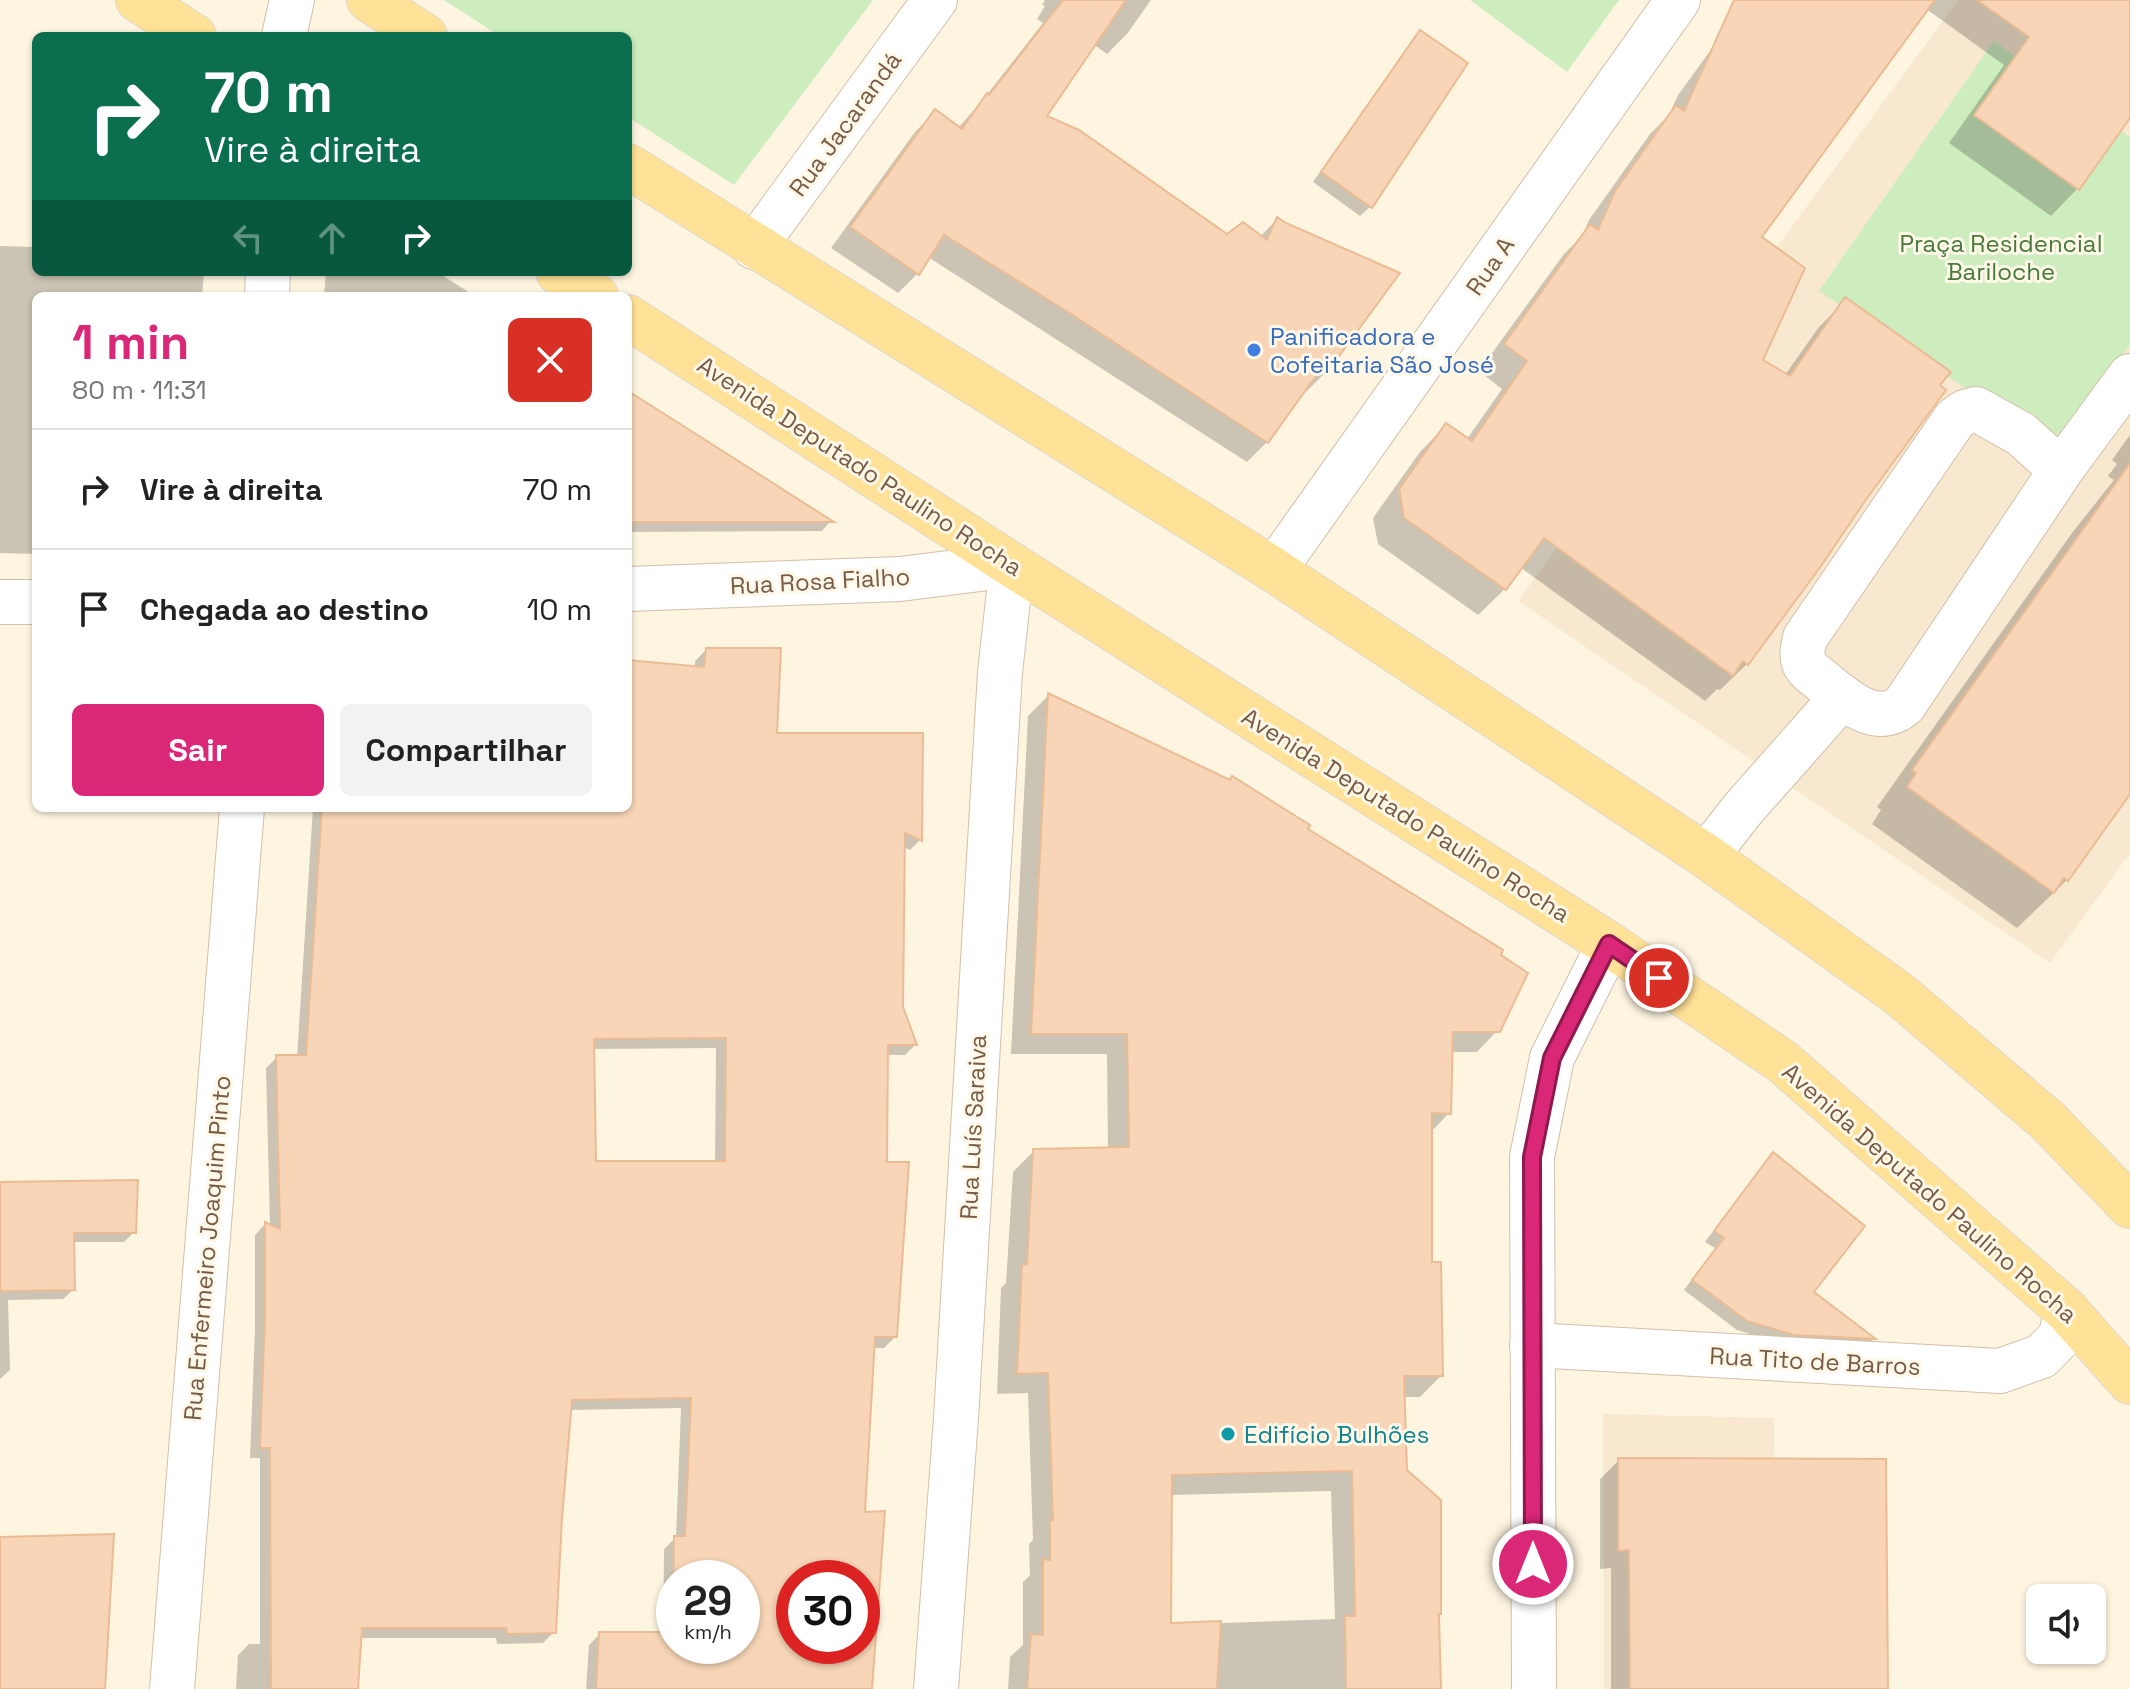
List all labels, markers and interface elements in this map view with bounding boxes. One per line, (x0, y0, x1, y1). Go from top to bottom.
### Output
street label: Rua Jacarandá (782, 45, 908, 202)
text: 70 m (204, 57, 333, 128)
icon: right (72, 64, 176, 168)
text: Vire à direita (204, 127, 421, 173)
icon: left (226, 216, 270, 260)
icon: ahead (310, 216, 354, 260)
icon: right (394, 216, 438, 260)
park label: Praça Residencial Bariloche (1899, 228, 2103, 287)
street label: Rua A (1459, 231, 1521, 301)
text: 1 min (72, 312, 189, 373)
button: close (508, 318, 592, 402)
place label: Panificadora e Cofeitaria São José (1270, 321, 1494, 380)
marker: Panificadora e Cofeitaria São José (1245, 341, 1263, 359)
street label: Avenida Deputado Paulino Rocha (692, 349, 1028, 583)
text: 80 m · 11:31 (72, 373, 207, 407)
icon: right (72, 467, 116, 511)
text: Vire à direita (140, 470, 323, 509)
text: 70 m (523, 470, 592, 509)
street label: Rua Rosa Fialho (729, 561, 911, 601)
icon: arrive (72, 587, 116, 631)
text: Chegada ao destino (140, 590, 429, 629)
text: 10 m (527, 590, 592, 629)
street label: Avenida Deputado Paulino Rocha (1236, 701, 1576, 929)
button: Sair (72, 704, 324, 796)
button: Compartilhar (340, 704, 592, 796)
pin (1625, 944, 1693, 1012)
icon: arrive (1637, 956, 1681, 1000)
street label: Rua Luís Saraiva (953, 1033, 993, 1220)
street label: Avenida Deputado Paulino Rocha (1776, 1056, 2084, 1330)
street label: Rua Enfermeiro Joaquim Pinto (176, 1074, 238, 1422)
street label: Rua Tito de Barros (1709, 1340, 1921, 1382)
place label: Edifício Bulhões (1244, 1419, 1429, 1450)
marker: Edifício Bulhões (1219, 1425, 1237, 1443)
position arrow (1491, 1522, 1575, 1606)
speed limit sign: 30 (776, 1560, 880, 1664)
text: 29 (684, 1576, 732, 1627)
map controls (2026, 1584, 2106, 1664)
button: sound (2026, 1584, 2106, 1664)
text: km/h (684, 1619, 732, 1645)

